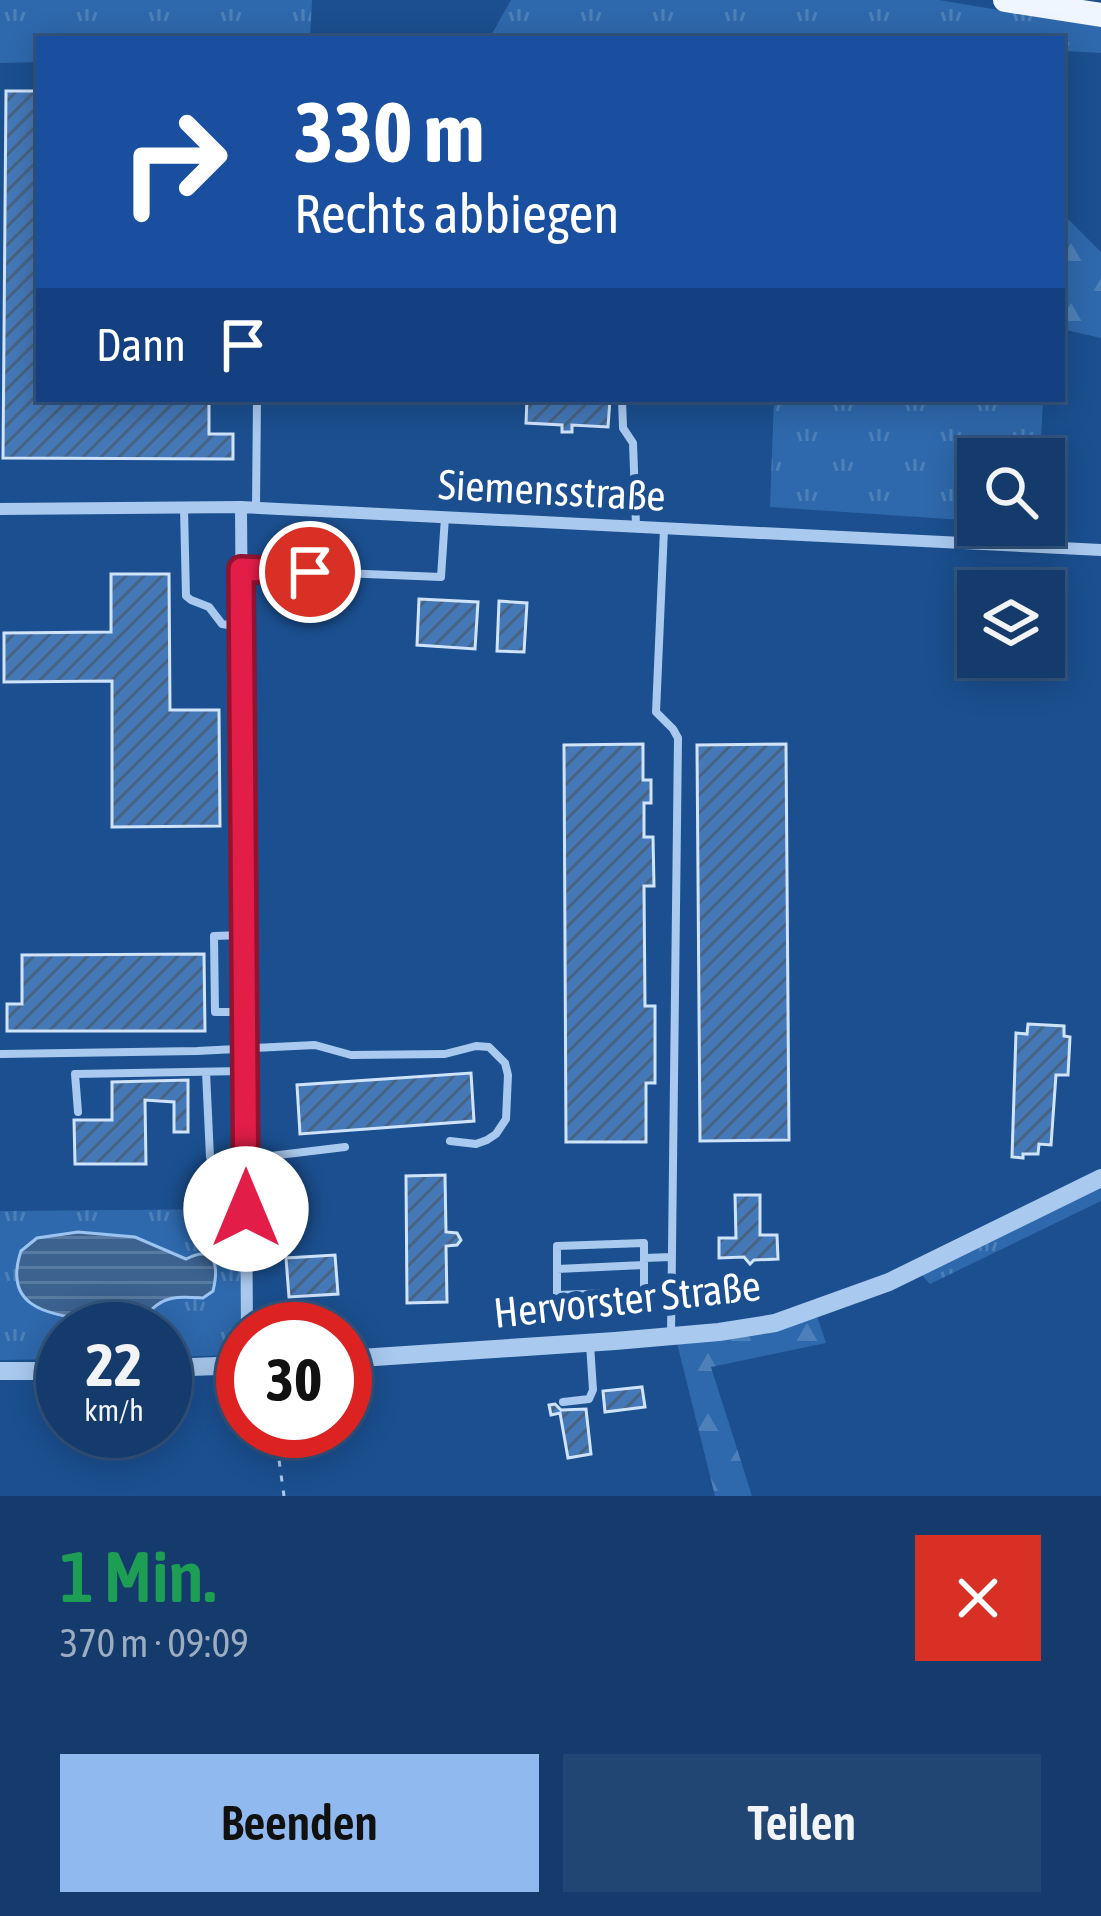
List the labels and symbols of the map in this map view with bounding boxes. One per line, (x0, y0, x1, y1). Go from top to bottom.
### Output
street label: Siemensstraße (437, 460, 667, 520)
pin (259, 521, 361, 623)
position arrow (183, 1146, 309, 1272)
street label: Hervorster Straße (491, 1261, 763, 1337)
speed limit sign: 30 (216, 1302, 372, 1458)

